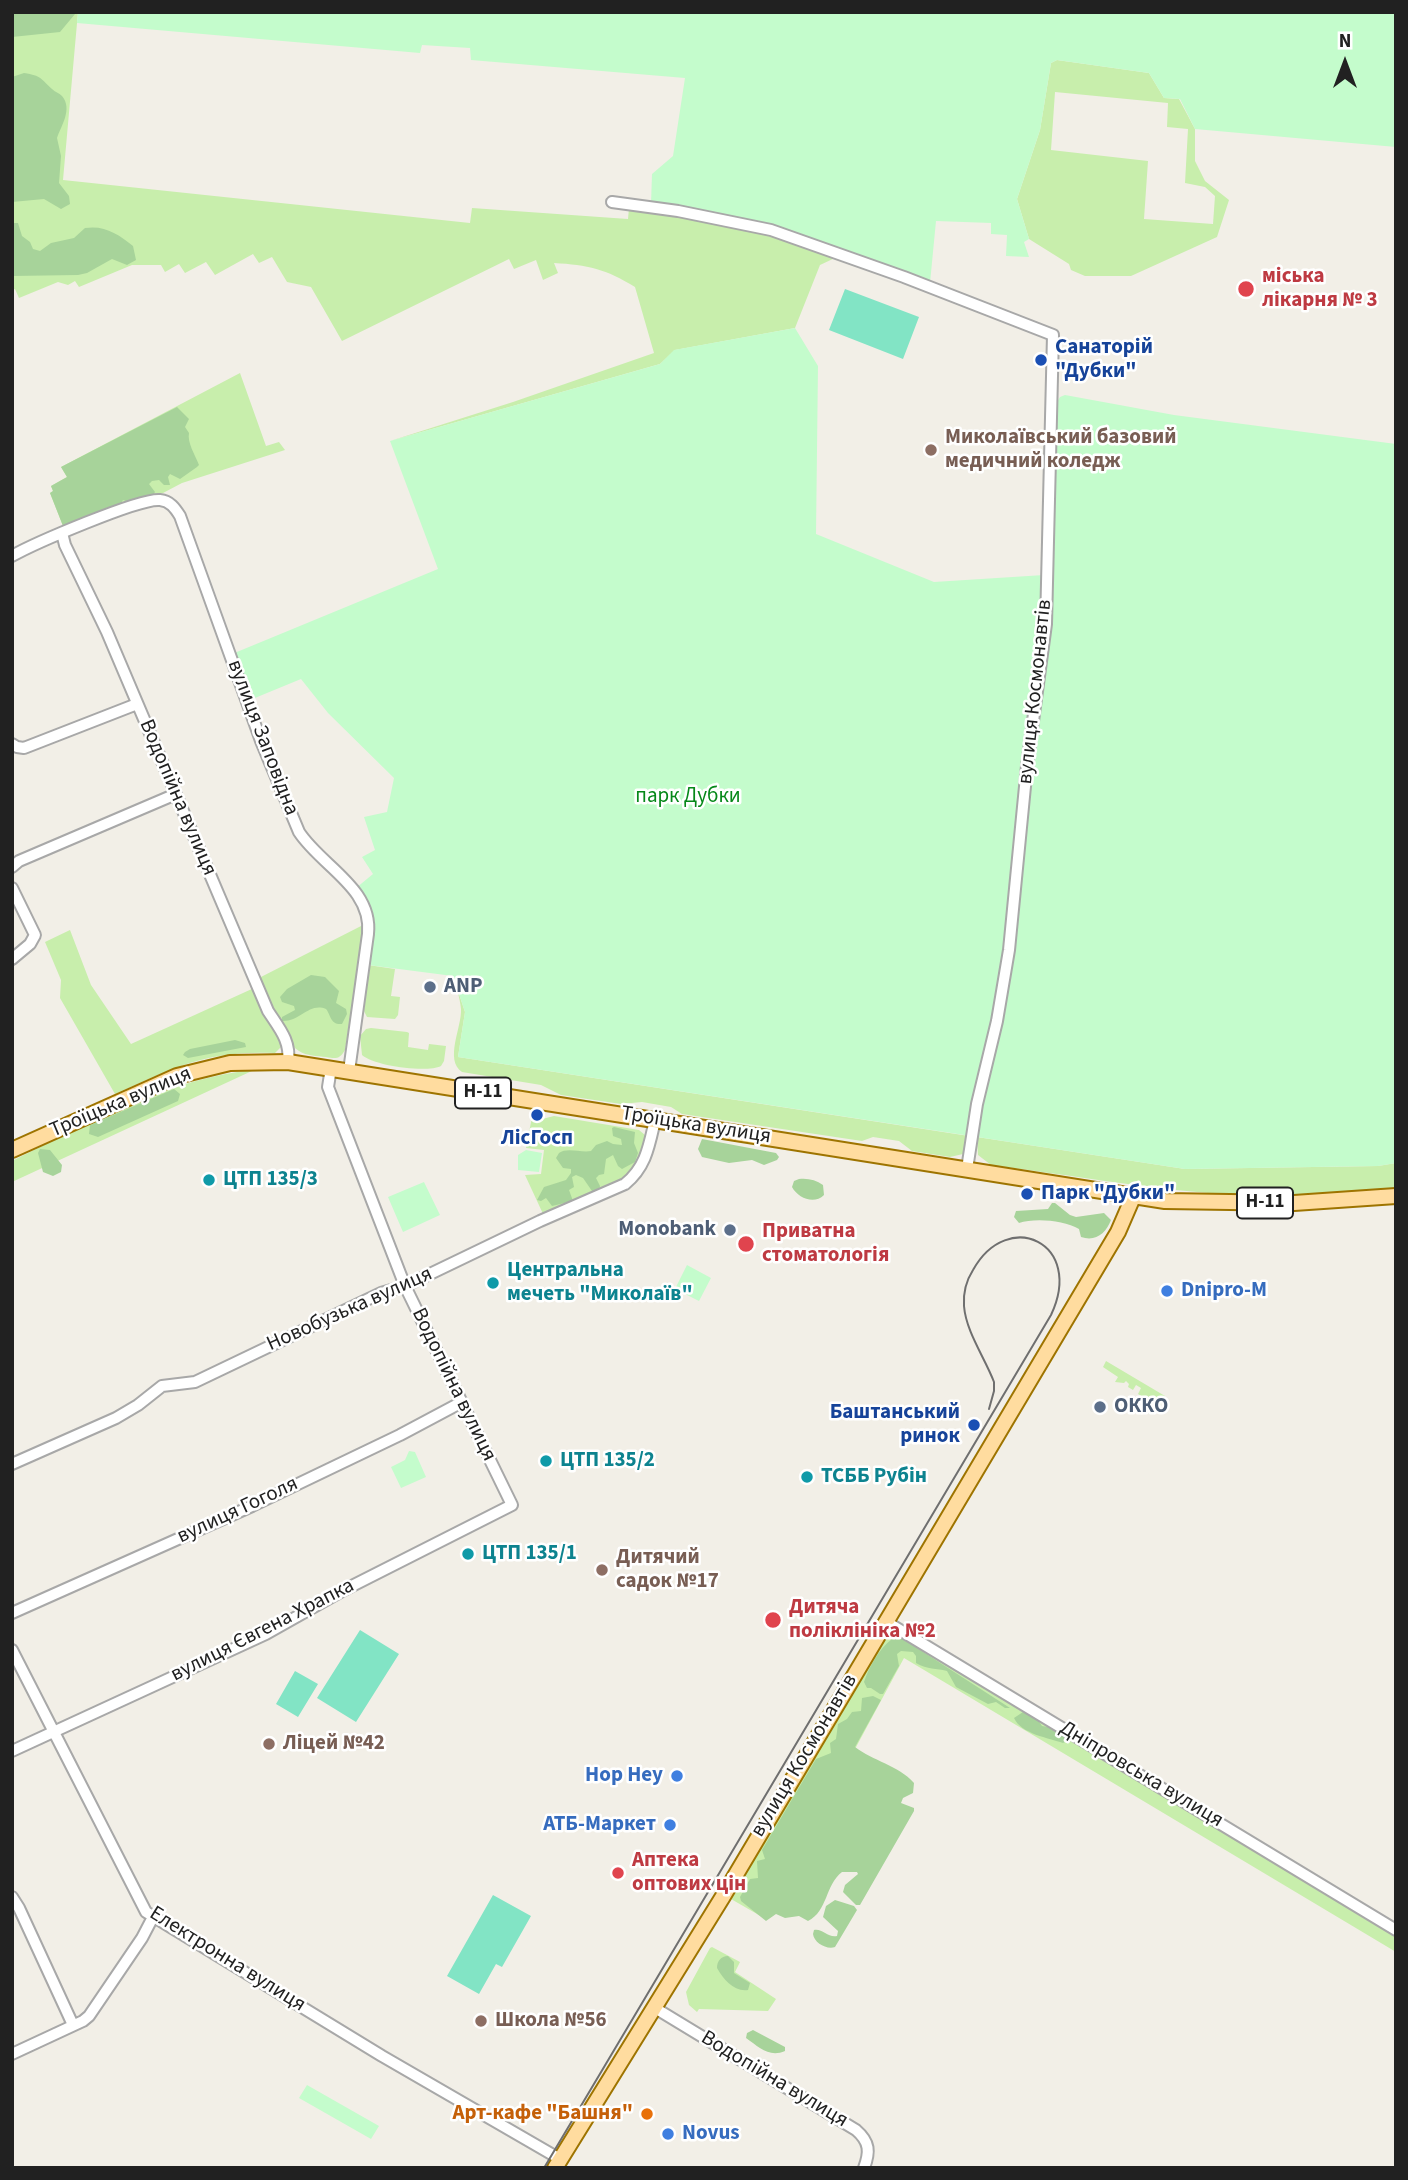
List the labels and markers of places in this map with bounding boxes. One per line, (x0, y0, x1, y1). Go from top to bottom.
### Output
place label: міська лікарня № 3 (1262, 264, 1378, 314)
marker: міська лікарня № 3 (1236, 279, 1256, 299)
place label: Санаторій "Дубки" (1055, 335, 1153, 385)
marker: Санаторій "Дубки" (1033, 352, 1049, 368)
place label: Миколаївський базовий медичний коледж (945, 425, 1177, 475)
marker: Миколаївський базовий медичний коледж (923, 442, 939, 458)
place label: ANP (444, 974, 483, 1000)
marker: ANP (422, 979, 438, 995)
marker: ЛісГосп (529, 1107, 545, 1123)
place label: ЛісГосп (501, 1126, 573, 1152)
place label: ЦТП 135/3 (223, 1167, 318, 1193)
marker: ЦТП 135/3 (201, 1172, 217, 1188)
place label: Парк "Дубки" (1041, 1181, 1175, 1207)
marker: Парк "Дубки" (1019, 1186, 1035, 1202)
place label: Monobank (618, 1217, 716, 1243)
place label: Приватна стоматологія (762, 1219, 889, 1269)
marker: Monobank (722, 1222, 738, 1238)
marker: Приватна стоматологія (736, 1234, 756, 1254)
place label: Центральна мечеть "Миколаїв" (507, 1258, 693, 1308)
marker: Центральна мечеть "Миколаїв" (485, 1275, 501, 1291)
place label: Dnipro-M (1181, 1278, 1267, 1304)
marker: Dnipro-M (1159, 1283, 1175, 1299)
place label: ОККО (1114, 1394, 1168, 1420)
marker: ОККО (1092, 1399, 1108, 1415)
place label: Баштанський ринок (830, 1400, 960, 1450)
marker: Баштанський ринок (966, 1417, 982, 1433)
place label: ЦТП 135/2 (560, 1448, 655, 1474)
marker: ЦТП 135/2 (538, 1453, 554, 1469)
place label: ТСББ Рубін (821, 1464, 927, 1490)
marker: ТСББ Рубін (799, 1469, 815, 1485)
place label: ЦТП 135/1 (482, 1541, 577, 1567)
place label: Дитячий садок №17 (616, 1545, 719, 1595)
marker: ЦТП 135/1 (460, 1546, 476, 1562)
marker: Дитячий садок №17 (594, 1562, 610, 1578)
place label: Дитяча поліклініка №2 (789, 1595, 936, 1645)
marker: Дитяча поліклініка №2 (763, 1610, 783, 1630)
place label: Ліцей №42 (283, 1731, 385, 1757)
marker: Ліцей №42 (261, 1736, 277, 1752)
place label: Hop Hey (585, 1763, 663, 1789)
marker: Hop Hey (669, 1768, 685, 1784)
place label: АТБ-Маркет (543, 1812, 656, 1838)
marker: АТБ-Маркет (662, 1817, 678, 1833)
place label: Аптека оптових цін (632, 1848, 746, 1898)
marker: Аптека оптових цін (610, 1865, 626, 1881)
place label: Школа №56 (495, 2008, 607, 2034)
marker: Школа №56 (473, 2013, 489, 2029)
place label: Арт-кафе "Башня" (452, 2101, 633, 2127)
marker: Арт-кафе "Башня" (639, 2106, 655, 2122)
place label: Novus (682, 2121, 740, 2147)
marker: Novus (660, 2126, 676, 2142)

